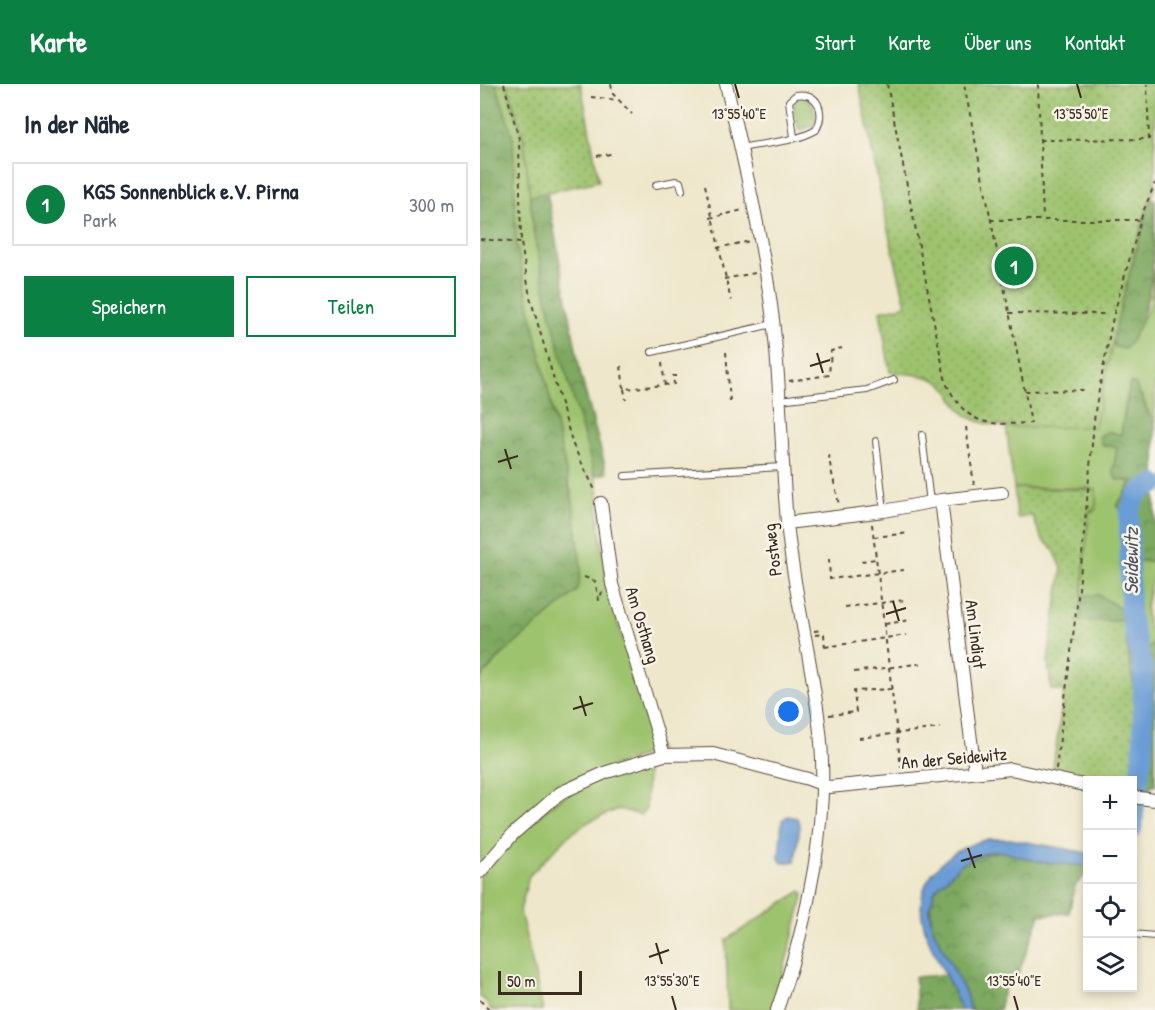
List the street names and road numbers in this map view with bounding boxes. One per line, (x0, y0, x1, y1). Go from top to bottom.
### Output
street label: Postweg (756, 522, 788, 578)
street label: Am Osthang (619, 584, 667, 666)
street label: Am Lindigt (959, 598, 993, 671)
street label: An der Seidewitz (900, 741, 1008, 775)

